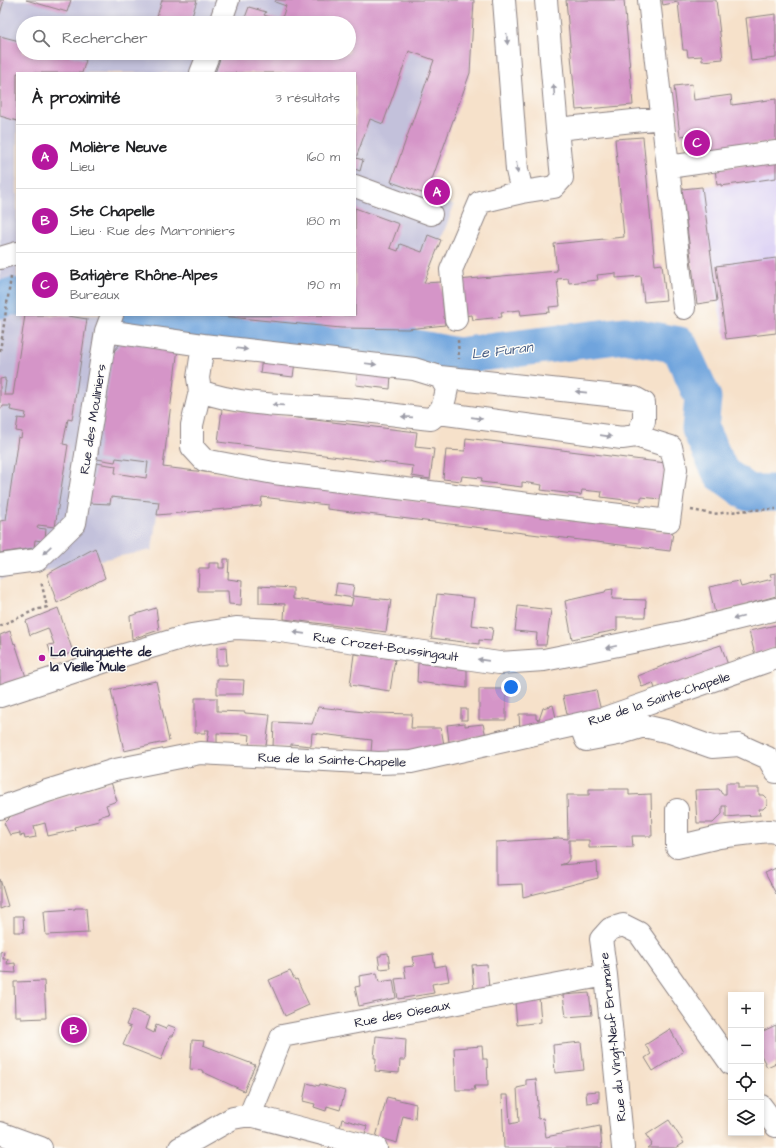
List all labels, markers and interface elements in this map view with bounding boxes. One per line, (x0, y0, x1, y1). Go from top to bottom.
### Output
search box (16, 16, 356, 60)
icon: search (30, 27, 52, 49)
text: Rechercher (62, 28, 147, 49)
one-way arrow (503, 33, 510, 45)
one-way arrow (550, 84, 557, 96)
text: À proximité (32, 86, 121, 110)
text: 3 résultats (275, 89, 340, 107)
pin: C (684, 128, 710, 158)
text: Molière Neuve (70, 137, 167, 158)
text: A (41, 148, 49, 166)
text: 160 m (307, 148, 340, 166)
text: Lieu (70, 158, 95, 176)
one-way arrow (514, 162, 520, 174)
pin: A (424, 177, 450, 207)
text: Ste Chapelle (70, 201, 155, 222)
text: B (40, 212, 50, 230)
text: 180 m (306, 212, 340, 230)
text: Lieu · Rue des Marronniers (70, 222, 235, 240)
text: Batigère Rhône-Alpes (70, 265, 218, 286)
text: C (40, 276, 50, 294)
text: 190 m (307, 276, 340, 294)
text: Bureaux (70, 286, 119, 304)
water label: Le Furan (470, 337, 535, 365)
one-way arrow (236, 346, 248, 352)
one-way arrow (365, 361, 377, 367)
street label: Rue des Mouliniers (75, 362, 111, 476)
one-way arrow (575, 389, 587, 395)
one-way arrow (272, 401, 284, 408)
one-way arrow (401, 413, 413, 420)
one-way arrow (471, 415, 483, 421)
one-way arrow (600, 433, 612, 439)
one-way arrow (42, 545, 52, 555)
one-way arrow (732, 615, 744, 621)
street label: Rue Crozet-Boussingault (312, 628, 460, 667)
one-way arrow (293, 630, 305, 636)
place label: La Guinguette de la Vieille Mule (50, 643, 152, 676)
one-way arrow (605, 644, 617, 650)
marker: La Guinguette de la Vieille Mule (37, 653, 47, 663)
one-way arrow (477, 657, 489, 663)
street label: Rue de la Sainte-Chapelle (586, 667, 733, 730)
your location (501, 677, 521, 697)
street label: Rue de la Sainte-Chapelle (258, 748, 406, 772)
street label: Rue du Vingt-Neuf Brumaire (595, 951, 632, 1122)
map controls (728, 992, 764, 1136)
button: + (728, 992, 764, 1028)
street label: Rue des Oiseaux (353, 996, 452, 1032)
pin: B (61, 1015, 87, 1045)
button: − (728, 1028, 764, 1064)
button: locate (728, 1064, 764, 1100)
button: layers (728, 1100, 764, 1136)

